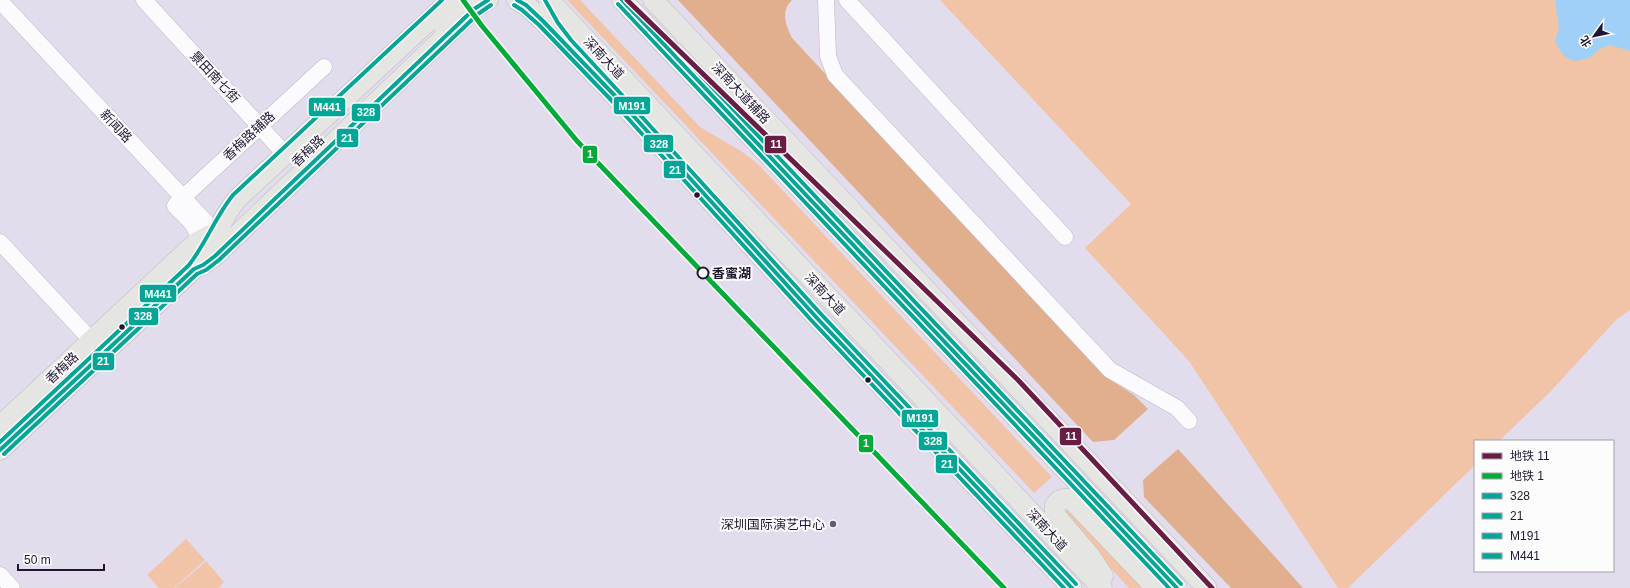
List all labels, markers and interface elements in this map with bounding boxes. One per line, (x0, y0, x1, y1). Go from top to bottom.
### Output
north arrow (1574, 16, 1614, 56)
street label: 深南大道 (581, 34, 627, 82)
text: 北 (1578, 34, 1594, 49)
street label: 景田南七街 (187, 48, 243, 106)
street label: 深南大道辅路 (709, 59, 773, 127)
line badge: M191 (613, 96, 651, 115)
line badge: M441 (308, 97, 346, 117)
text: M191 (618, 100, 646, 112)
text: M441 (313, 101, 341, 113)
line badge: 328 (351, 103, 381, 122)
text: 328 (357, 106, 375, 118)
street label: 新闻路 (97, 107, 135, 145)
street label: 香梅路辅路 (220, 108, 278, 164)
line badge: 21 (336, 128, 359, 148)
street label: 香梅路 (289, 132, 327, 170)
text: 21 (341, 132, 353, 144)
line badge: 328 (643, 134, 674, 153)
line badge: 11 (764, 135, 787, 154)
text: 328 (650, 138, 668, 150)
text: 11 (770, 138, 782, 150)
line badge: 1 (582, 145, 598, 164)
text: 1 (587, 148, 593, 160)
line badge: 21 (663, 160, 686, 179)
text: 21 (669, 164, 681, 176)
unlabelled marker (692, 190, 702, 200)
marker: 香蜜湖 (696, 266, 710, 280)
place label: 香蜜湖 (712, 266, 751, 281)
street label: 深南大道 (802, 270, 848, 318)
line badge: M441 (139, 284, 177, 303)
text: M441 (144, 288, 172, 300)
line badge: 328 (128, 307, 159, 326)
text: 328 (134, 310, 152, 322)
unlabelled marker (117, 322, 127, 332)
street label: 香梅路 (43, 349, 81, 387)
line badge: 21 (92, 352, 115, 371)
text: 21 (97, 355, 109, 367)
unlabelled marker (863, 375, 873, 385)
line badge: M191 (901, 409, 939, 428)
text: M191 (906, 412, 934, 424)
line badge: 11 (1059, 427, 1082, 446)
text: 11 (1065, 430, 1077, 442)
line badge: 328 (918, 431, 948, 451)
line badge: 1 (858, 434, 874, 453)
text: 328 (924, 435, 942, 447)
text: 1 (863, 437, 869, 449)
legend (1474, 440, 1614, 572)
text: 地铁 11 (1510, 449, 1550, 463)
line badge: 21 (935, 454, 958, 474)
text: 21 (941, 458, 953, 470)
text: 地铁 1 (1510, 469, 1544, 483)
text: 328 (1510, 489, 1530, 503)
street label: 深南大道 (1024, 506, 1070, 554)
text: 21 (1510, 509, 1524, 523)
place label: 深圳国际演艺中心 (721, 517, 825, 532)
marker: 深圳国际演艺中心 (828, 519, 838, 529)
text: M191 (1510, 529, 1540, 543)
scale bar (18, 546, 104, 572)
text: M441 (1510, 549, 1540, 563)
text: 50 m (24, 553, 51, 567)

